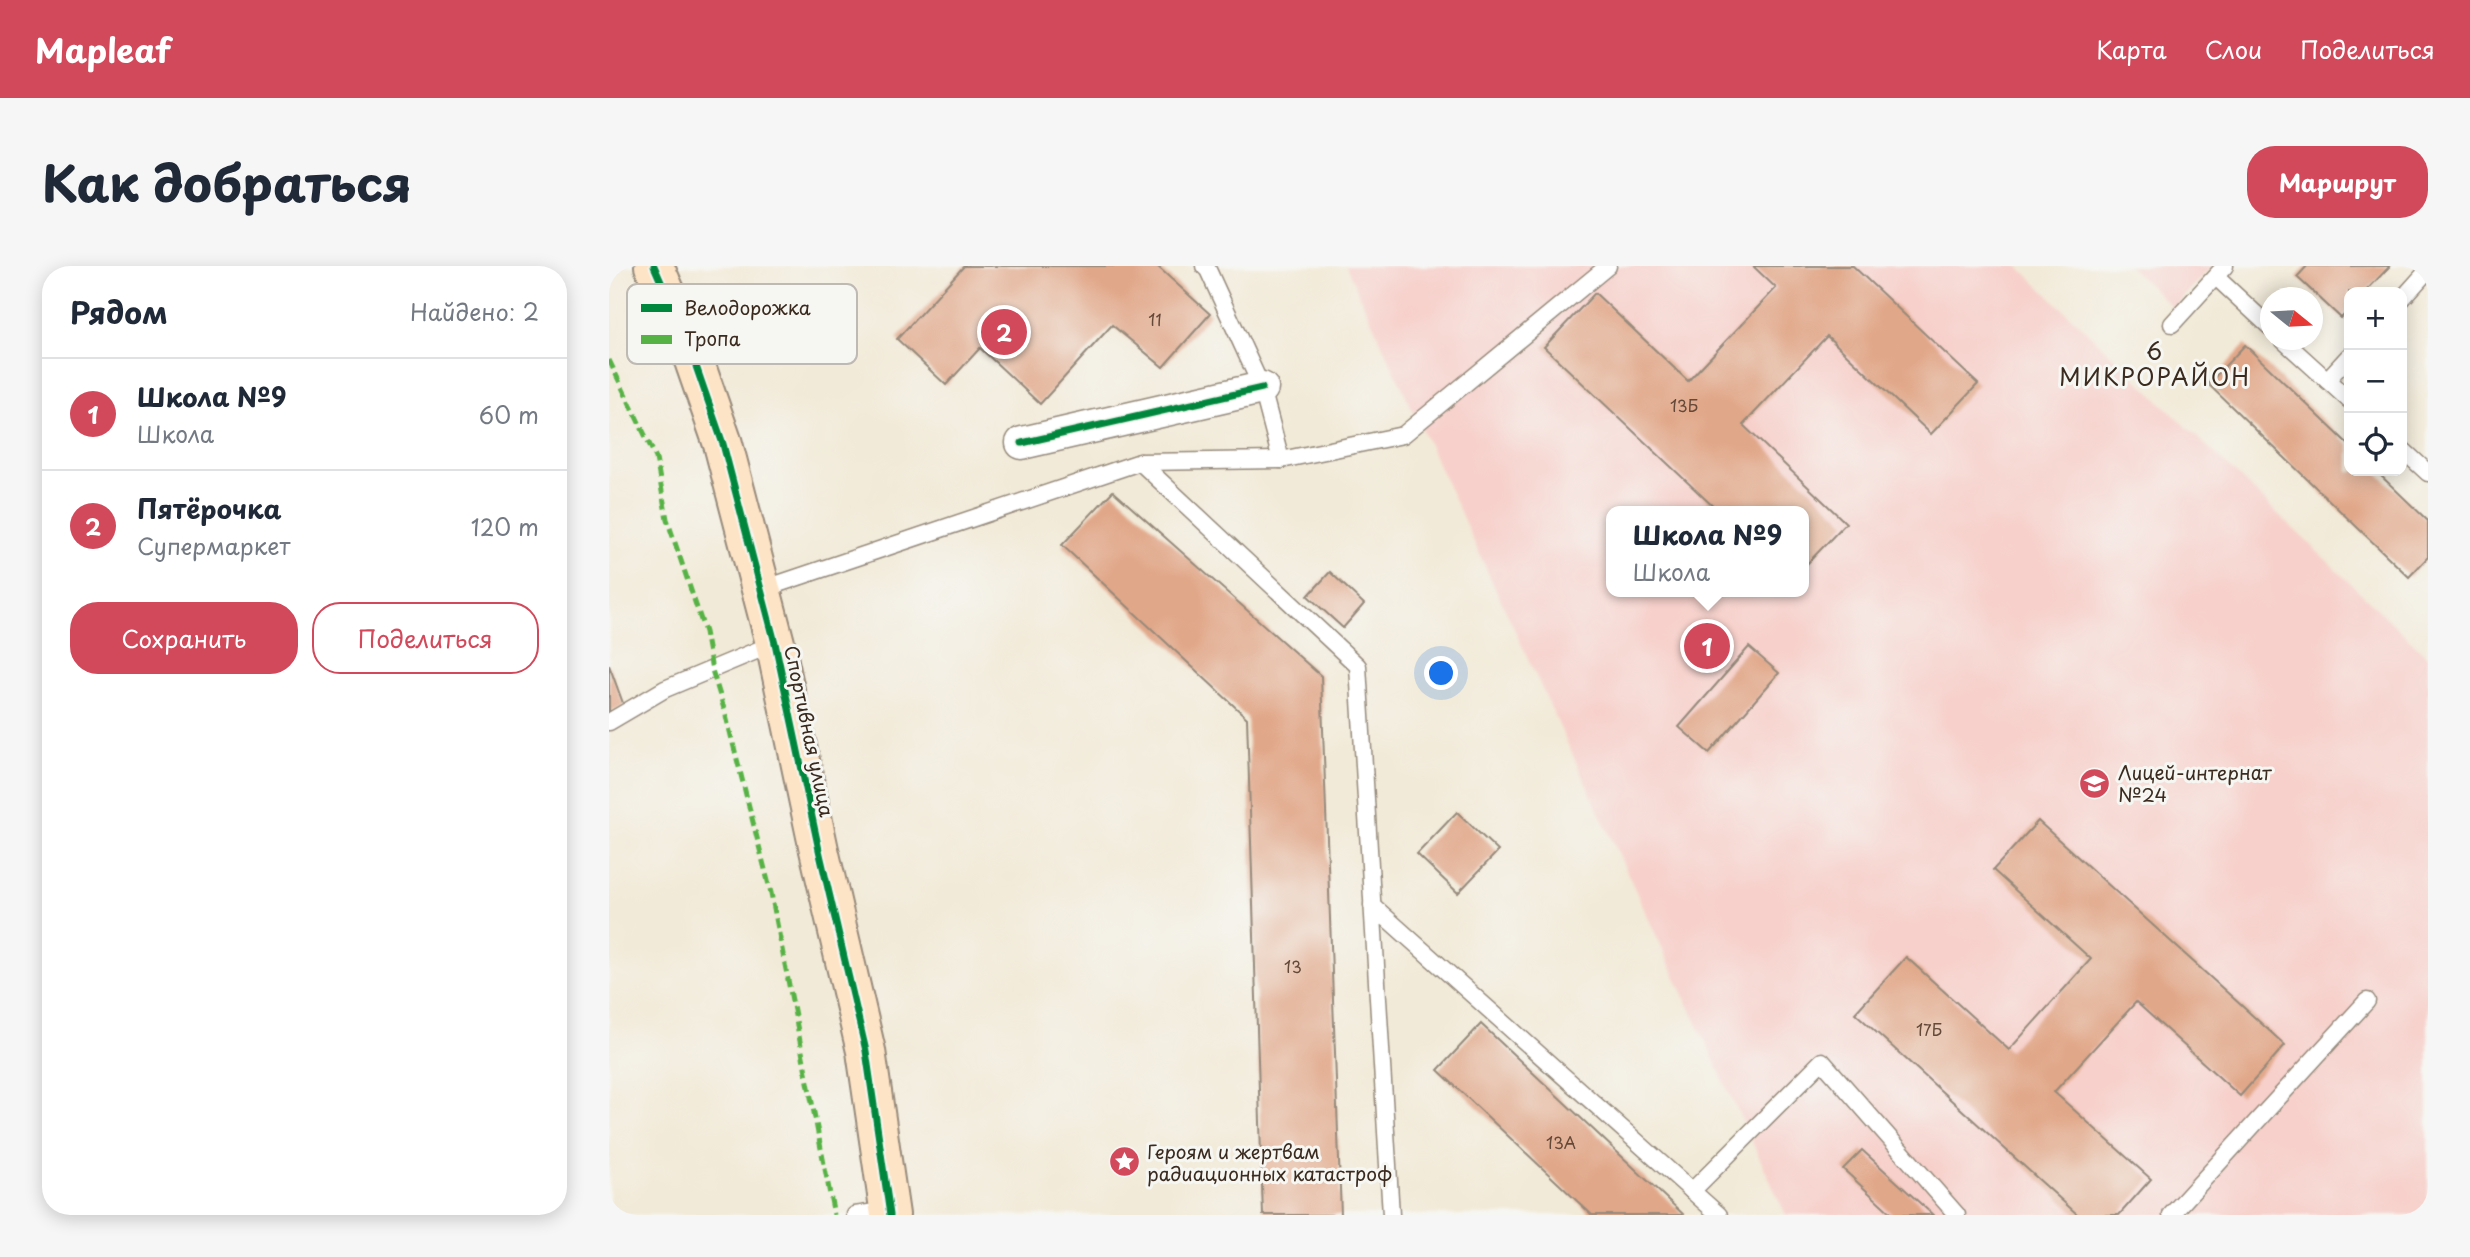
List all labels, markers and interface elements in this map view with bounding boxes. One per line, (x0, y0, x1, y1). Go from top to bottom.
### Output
text: Mapleaf (35, 24, 171, 74)
text: Карта (2096, 31, 2167, 67)
text: Слои (2205, 31, 2262, 67)
text: Поделиться (2300, 31, 2435, 67)
text: Как добраться (42, 145, 412, 219)
button: Маршрут (2247, 146, 2428, 218)
legend (627, 284, 857, 364)
north arrow (2260, 287, 2323, 350)
map controls (2344, 287, 2407, 476)
button: + (2344, 287, 2407, 350)
text: Рядом (70, 289, 168, 334)
text: Велодорожка (684, 293, 811, 321)
text: Найдено: 2 (410, 294, 539, 329)
pin: 2 (981, 306, 1027, 358)
house number: 11 (1148, 307, 1162, 331)
text: Тропа (684, 324, 741, 352)
district label: 6 МИКРОРАЙОН (2059, 333, 2251, 394)
button: − (2344, 350, 2407, 413)
text: Школа №9 (137, 377, 286, 416)
house number: 13Б (1670, 393, 1698, 417)
text: 1 (88, 397, 99, 432)
text: 60 m (479, 397, 539, 432)
button: locate (2344, 413, 2407, 476)
text: Школа (137, 416, 214, 451)
text: Пятёрочка (137, 489, 282, 528)
popup (1606, 506, 1809, 597)
text: 2 (85, 509, 101, 544)
text: 120 m (471, 509, 539, 544)
text: Школа №9 (1633, 515, 1782, 554)
text: Супермаркет (137, 528, 291, 563)
text: Школа (1633, 554, 1710, 589)
button: Сохранить (70, 602, 298, 674)
button: Поделиться (312, 602, 539, 674)
pin: 1 (1684, 620, 1730, 672)
street label: Спортивная улица (778, 643, 842, 819)
your location (1424, 656, 1458, 690)
place label: Лицей-интернат №24 (2118, 758, 2272, 808)
school or university icon: Лицей-интернат №24 (2078, 766, 2112, 800)
house number: 13 (1284, 954, 1302, 978)
house number: 17Б (1916, 1017, 1942, 1041)
house number: 13А (1546, 1130, 1576, 1154)
place label: Героям и жертвам радиационных катастроф (1147, 1137, 1392, 1187)
place icon: Героям и жертвам радиационных катастроф (1107, 1145, 1141, 1179)

